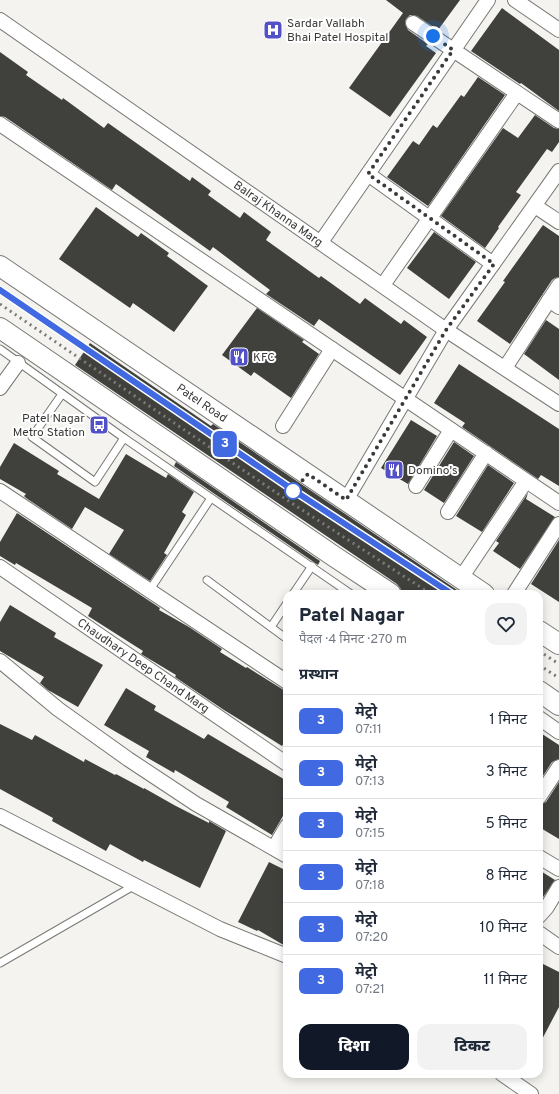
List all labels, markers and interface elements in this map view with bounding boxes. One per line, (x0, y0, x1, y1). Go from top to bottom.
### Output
place label: Sardar Vallabh Bhai Patel Hospital (287, 16, 389, 46)
hospital icon: Sardar Vallabh Bhai Patel Hospital (262, 19, 284, 41)
your location (423, 26, 443, 46)
street label: Balraj Khanna Marg (230, 178, 326, 251)
restaurant icon: KFC (228, 346, 250, 368)
place label: KFC (253, 350, 275, 366)
street label: Patel Road (173, 381, 230, 427)
place label: Patel Nagar Metro Station (13, 411, 85, 441)
bus stop icon: Patel Nagar Metro Station (88, 414, 110, 436)
line badge: 3 (212, 431, 238, 457)
text: 3 (221, 435, 229, 452)
restaurant icon: Domino's (383, 459, 405, 481)
place label: Domino's (408, 463, 458, 479)
unlabelled marker (284, 482, 302, 500)
button: heart (485, 603, 527, 645)
text: Patel Nagar (299, 604, 405, 628)
street label: Chaudhary Deep Chand Marg (74, 615, 212, 717)
text: पैदल · 4 मिनट · 270 m (299, 632, 407, 648)
text: प्रस्थान (299, 666, 338, 685)
text: मेट्रो (355, 703, 377, 722)
text: 1 मिनट (489, 711, 527, 730)
text: 3 (317, 712, 325, 729)
text: 07:11 (355, 722, 382, 738)
text: मेट्रो (355, 755, 377, 774)
text: 3 मिनट (486, 763, 527, 782)
text: 3 (317, 764, 325, 781)
text: 07:13 (355, 774, 385, 790)
text: मेट्रो (355, 807, 377, 826)
text: 5 मिनट (485, 815, 527, 834)
text: 3 (317, 816, 325, 833)
text: 07:15 (355, 826, 385, 842)
text: मेट्रो (355, 859, 377, 878)
text: 8 मिनट (486, 867, 527, 886)
text: 3 (317, 868, 325, 885)
text: 07:18 (355, 878, 385, 894)
text: मेट्रो (355, 911, 377, 930)
text: 10 मिनट (480, 919, 527, 938)
text: 3 (317, 920, 325, 937)
text: 07:20 (355, 930, 388, 946)
text: मेट्रो (355, 963, 377, 982)
text: 11 मिनट (484, 971, 527, 990)
text: 3 (317, 972, 325, 989)
text: 07:21 (355, 982, 385, 998)
button: दिशा (299, 1024, 409, 1070)
button: टिकट (417, 1024, 527, 1070)

